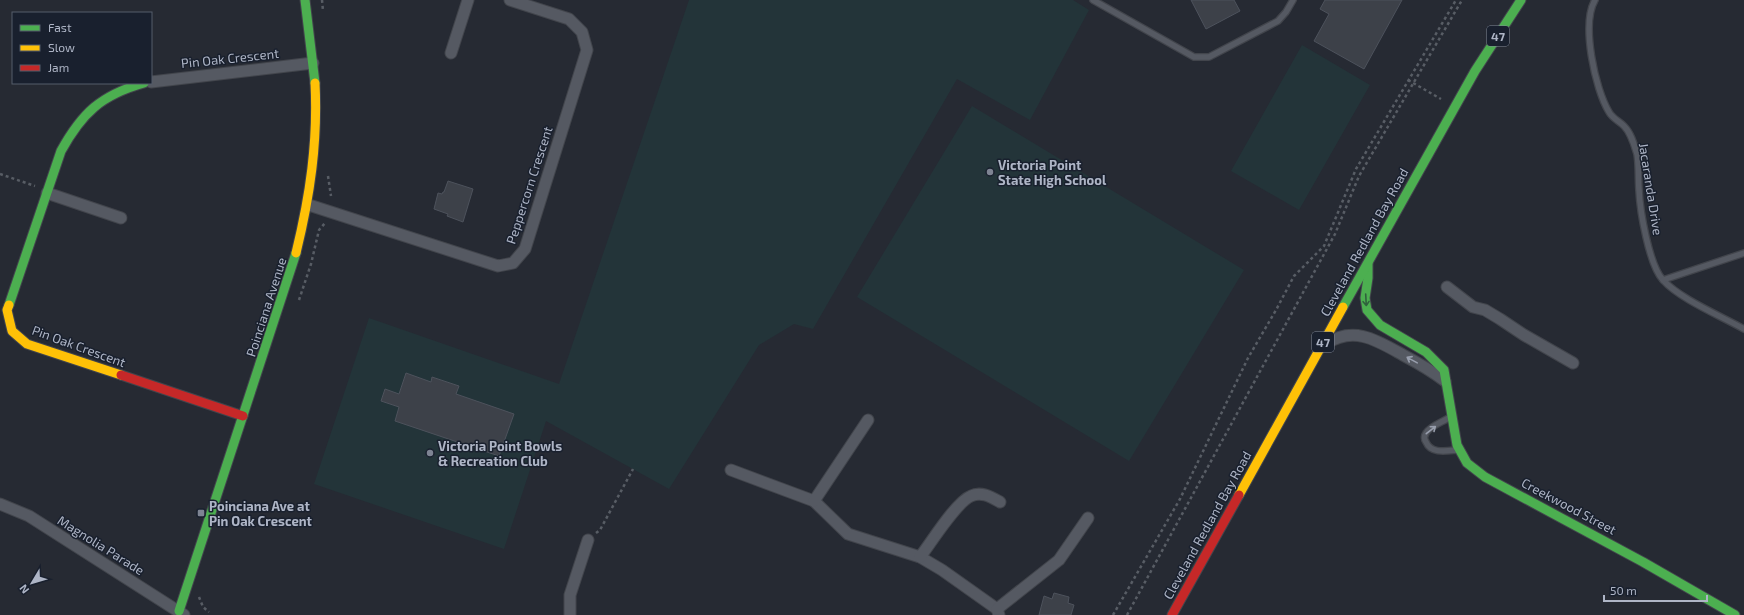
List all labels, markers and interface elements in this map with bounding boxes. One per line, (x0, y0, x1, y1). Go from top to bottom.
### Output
legend (12, 12, 152, 84)
text: Fast (48, 20, 72, 34)
road number: 47 (1487, 26, 1509, 46)
text: Slow (48, 40, 75, 54)
street label: Pin Oak Crescent (180, 45, 280, 71)
text: Jam (48, 60, 69, 74)
street label: Peppercorn Crescent (502, 124, 556, 246)
street label: Jacaranda Drive (1636, 142, 1666, 236)
place label: Victoria Point State High School (998, 157, 1107, 188)
street label: Cleveland Redland Bay Road (1317, 165, 1411, 319)
marker: Victoria Point State High School (985, 167, 995, 177)
street label: Poinciana Avenue (242, 255, 290, 359)
one-way arrow (1362, 293, 1369, 306)
street label: Pin Oak Crescent (30, 322, 128, 370)
road number: 47 (1312, 332, 1334, 352)
one-way arrow (1407, 356, 1419, 364)
one-way arrow (1426, 425, 1436, 434)
place label: Victoria Point Bowls & Recreation Club (438, 438, 562, 469)
marker: Victoria Point Bowls & Recreation Club (425, 448, 435, 458)
street label: Cleveland Redland Bay Road (1160, 448, 1254, 602)
street label: Creekwood Street (1519, 474, 1619, 538)
place label: Poinciana Ave at Pin Oak Crescent (209, 498, 313, 529)
marker: Poinciana Ave at Pin Oak Crescent (196, 508, 206, 518)
street label: Magnolia Parade (55, 512, 147, 578)
north arrow (12, 563, 52, 603)
scale bar (1604, 577, 1707, 603)
text: N (16, 582, 31, 597)
text: 50 m (1610, 583, 1637, 597)

